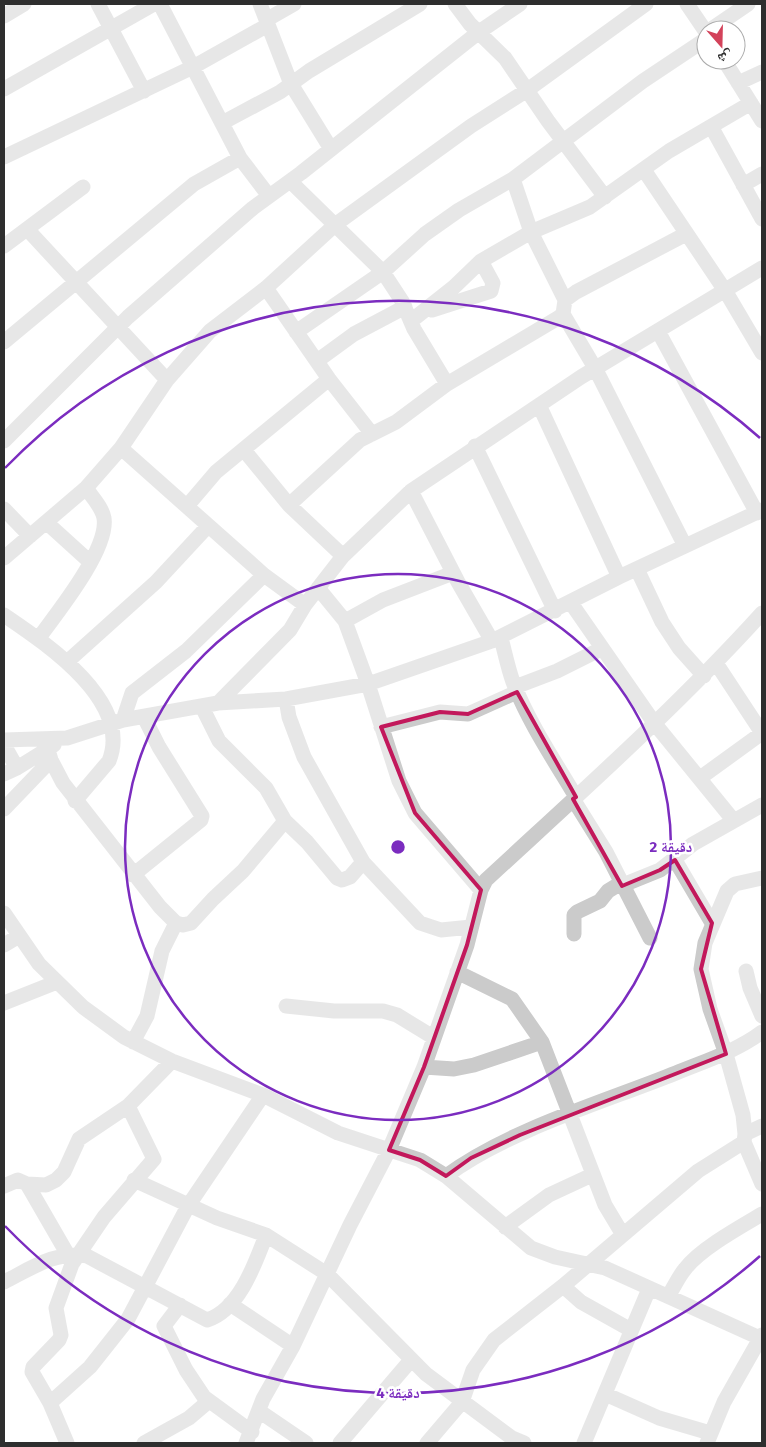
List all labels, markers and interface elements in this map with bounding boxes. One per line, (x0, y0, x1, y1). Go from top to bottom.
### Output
north arrow (696, 20, 746, 70)
text: ش (715, 46, 735, 67)
centre of rings (389, 838, 407, 856)
text: 2 دقيقة (650, 838, 692, 856)
text: 4 دقيقة (376, 1384, 420, 1402)

